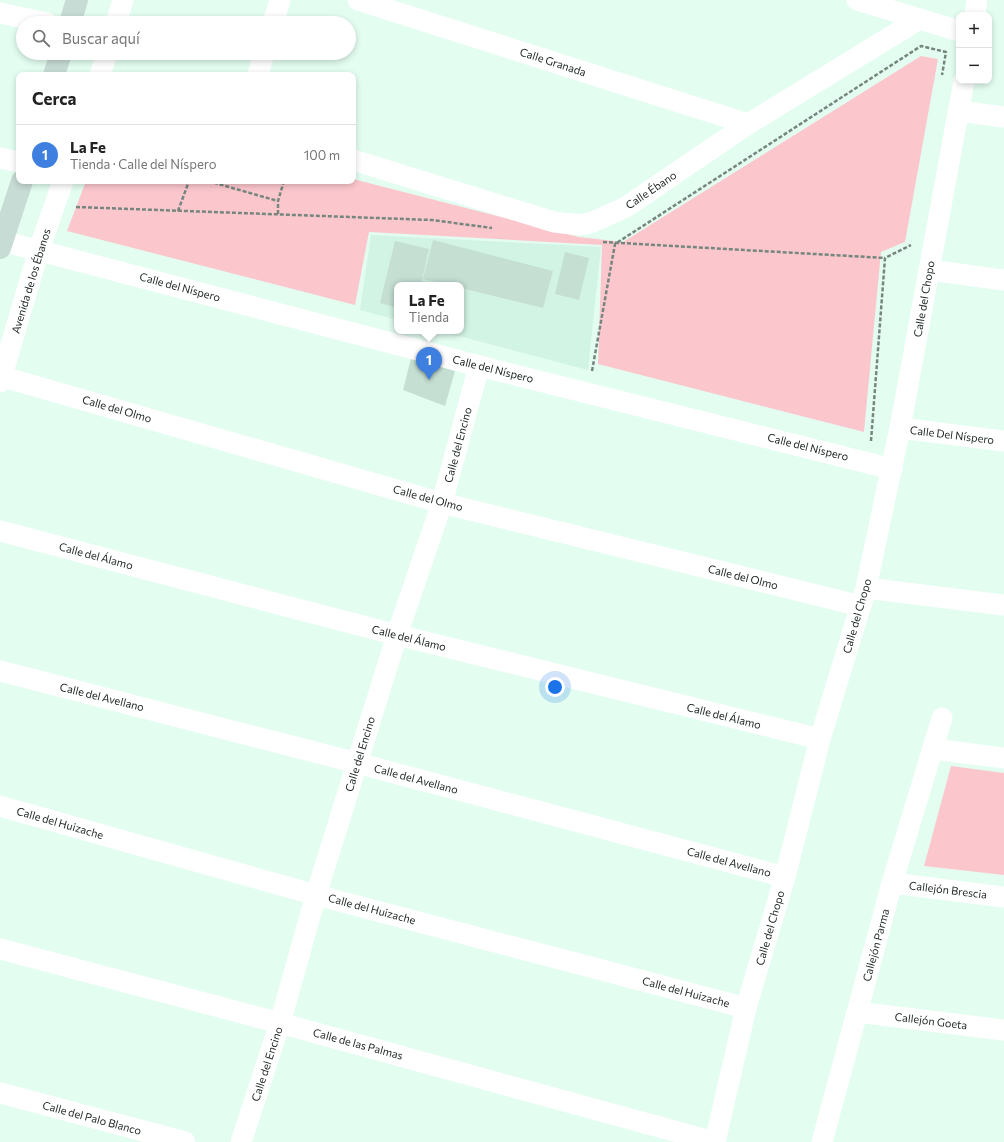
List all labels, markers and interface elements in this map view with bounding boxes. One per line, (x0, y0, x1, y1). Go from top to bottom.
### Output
map controls (956, 12, 992, 84)
button: + (956, 12, 992, 48)
search box (16, 16, 356, 60)
icon: search (30, 27, 52, 49)
text: Buscar aquí (62, 29, 140, 47)
street label: Calle Granada (518, 45, 588, 78)
button: − (956, 48, 992, 84)
text: Cerca (32, 88, 77, 109)
text: La Fe (70, 138, 106, 156)
text: 1 (42, 147, 48, 163)
text: 100 m (304, 147, 340, 163)
text: Tienda · Calle del Níspero (70, 156, 217, 172)
street label: Calle Ébano (622, 167, 679, 211)
street label: Avenida de los Ébanos (7, 227, 53, 335)
street label: Calle del Chopo (910, 259, 937, 338)
street label: Calle del Níspero (138, 269, 222, 304)
popup (394, 282, 464, 334)
text: La Fe (409, 291, 445, 309)
text: Tienda (409, 309, 449, 325)
pin: 1 (416, 347, 442, 380)
street label: Calle del Níspero (451, 352, 535, 385)
street label: Calle del Olmo (81, 392, 154, 425)
street label: Calle del Encino (441, 405, 474, 484)
street label: Calle Del Níspero (909, 423, 995, 446)
street label: Calle del Níspero (766, 430, 850, 463)
street label: Calle del Olmo (392, 482, 465, 513)
street label: Calle del Álamo (58, 538, 135, 572)
street label: Calle del Olmo (707, 562, 780, 592)
street label: Calle del Chopo (840, 576, 874, 655)
street label: Calle del Álamo (371, 621, 448, 653)
your location (545, 677, 565, 697)
street label: Calle del Avellano (59, 680, 146, 713)
street label: Calle del Álamo (686, 699, 763, 731)
street label: Calle del Encino (342, 714, 377, 793)
street label: Calle del Avellano (373, 761, 460, 796)
street label: Calle del Huizache (15, 804, 105, 841)
street label: Calle del Avellano (686, 844, 773, 879)
street label: Callejón Brescia (908, 878, 988, 901)
street label: Calle del Chopo (753, 888, 787, 967)
street label: Calle del Huizache (327, 891, 417, 926)
street label: Callejón Parma (860, 907, 891, 983)
street label: Calle del Huizache (641, 974, 731, 1009)
street label: Callejón Goeta (894, 1010, 968, 1031)
street label: Calle del Encino (248, 1024, 285, 1103)
street label: Calle de las Palmas (312, 1025, 404, 1062)
street label: Calle del Palo Blanco (41, 1098, 143, 1137)

